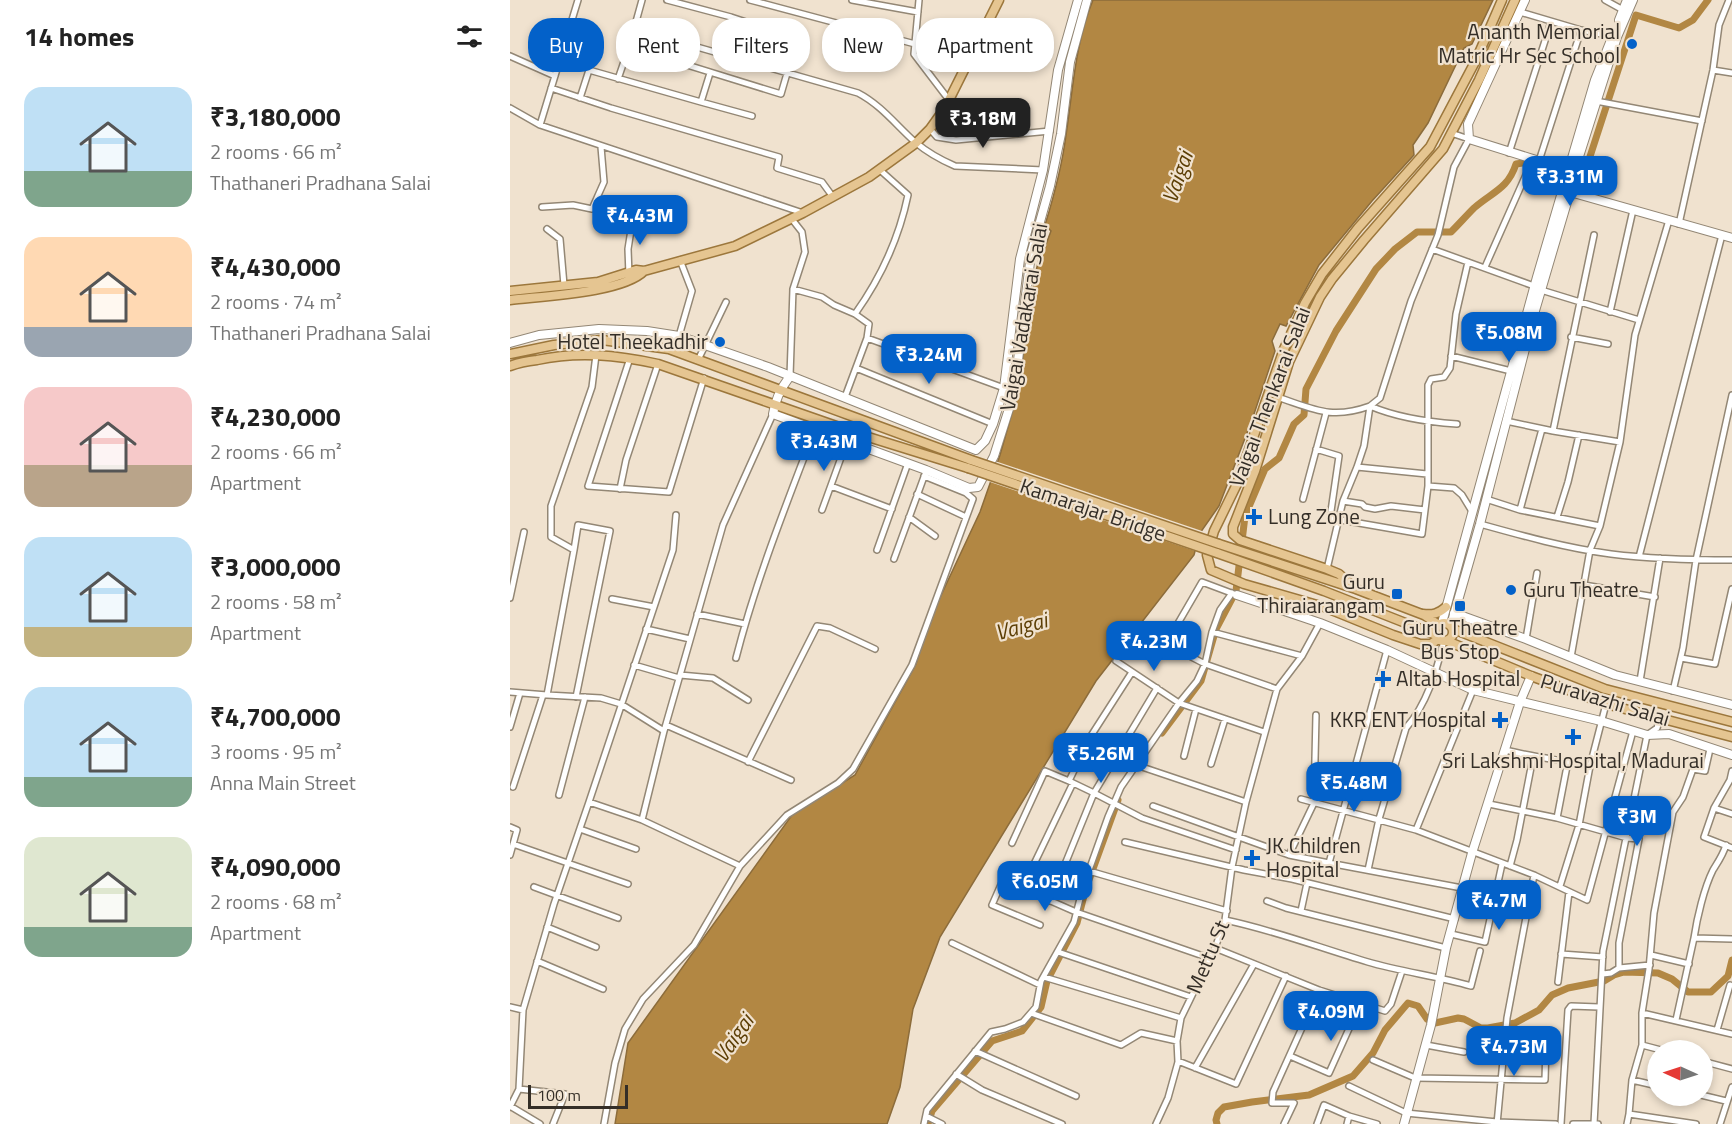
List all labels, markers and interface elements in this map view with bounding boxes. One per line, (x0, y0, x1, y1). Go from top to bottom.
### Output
place label: Ananth Memorial Matric Hr Sec School (1438, 15, 1620, 71)
text: 14 homes (24, 17, 134, 56)
chip: Buy (528, 18, 604, 72)
chip: Rent (616, 18, 700, 72)
chip: Filters (712, 18, 810, 72)
chip: New (822, 18, 904, 72)
chip: Apartment (916, 18, 1054, 72)
icon: filters (453, 20, 486, 53)
marker: Ananth Memorial Matric Hr Sec School (1625, 37, 1639, 51)
text: ₹3,180,000 (210, 97, 340, 136)
pin: ₹3.18M (934, 98, 1032, 149)
text: ₹3.18M (949, 102, 1017, 133)
icon: home (72, 111, 144, 183)
text: 2 rooms · 66 m² (210, 136, 342, 167)
water label: Vaigai (1152, 144, 1202, 207)
pin: ₹3.31M (1521, 156, 1619, 207)
text: ₹3.31M (1536, 160, 1604, 191)
text: Thathaneri Pradhana Salai (210, 167, 431, 198)
pin: ₹4.43M (591, 195, 689, 246)
text: ₹4.43M (606, 199, 674, 230)
street label: Vaigai Vadakarai Salai (991, 220, 1055, 413)
text: ₹4,430,000 (210, 247, 340, 286)
icon: home (72, 261, 144, 333)
text: 2 rooms · 74 m² (210, 286, 342, 317)
street label: Vaigai Thenkarai Salai (1220, 302, 1318, 491)
pin: ₹5.08M (1460, 312, 1558, 363)
text: ₹5.08M (1475, 316, 1543, 347)
text: Thathaneri Pradhana Salai (210, 317, 431, 348)
place label: Hotel Theekadhir (557, 325, 708, 357)
pin: ₹3.24M (880, 334, 978, 385)
marker: Hotel Theekadhir (713, 335, 727, 349)
text: ₹3.24M (895, 338, 963, 369)
text: ₹4,230,000 (210, 397, 340, 436)
icon: home (72, 411, 144, 483)
pin: ₹3.43M (775, 421, 873, 472)
text: ₹3.43M (790, 425, 858, 456)
text: 2 rooms · 66 m² (210, 436, 342, 467)
text: Apartment (210, 467, 301, 498)
street label: Kamarajar Bridge (1016, 469, 1171, 549)
place label: Lung Zone (1268, 500, 1360, 532)
marker: Lung Zone (1245, 508, 1263, 526)
text: ₹3,000,000 (210, 547, 340, 586)
icon: home (72, 561, 144, 633)
place label: Guru Thiraiarangam (1257, 565, 1385, 621)
place label: Guru Theatre (1523, 573, 1639, 605)
marker: Guru Theatre (1504, 583, 1518, 597)
text: 2 rooms · 58 m² (210, 586, 342, 617)
marker: Guru Thiraiarangam (1390, 587, 1404, 601)
marker: Guru Theatre Bus Stop (1453, 599, 1467, 613)
water label: Vaigai (991, 602, 1053, 649)
place label: Guru Theatre Bus Stop (1402, 611, 1518, 667)
text: Apartment (210, 617, 301, 648)
pin: ₹4.23M (1105, 621, 1203, 672)
text: ₹4.23M (1120, 625, 1188, 656)
place label: Altab Hospital (1396, 662, 1520, 694)
street label: Puravazhi Salai (1537, 664, 1674, 734)
marker: Altab Hospital (1374, 670, 1392, 688)
text: ₹4,700,000 (210, 697, 340, 736)
place label: KKR ENT Hospital (1330, 703, 1486, 735)
icon: home (72, 711, 144, 783)
marker: KKR ENT Hospital (1491, 711, 1509, 729)
marker: Sri Lakshmi Hospital, Madurai (1564, 728, 1582, 746)
pin: ₹5.26M (1052, 733, 1150, 784)
text: 3 rooms · 95 m² (210, 736, 342, 767)
text: ₹5.26M (1067, 737, 1135, 768)
place label: Sri Lakshmi Hospital, Madurai (1442, 744, 1704, 776)
pin: ₹5.48M (1305, 762, 1403, 813)
text: ₹5.48M (1320, 766, 1388, 797)
text: Anna Main Street (210, 767, 356, 798)
pin: ₹3M (1608, 796, 1666, 847)
text: ₹3M (1617, 800, 1657, 831)
place label: JK Children Hospital (1266, 829, 1361, 885)
text: ₹4,090,000 (210, 847, 340, 886)
marker: JK Children Hospital (1243, 849, 1261, 867)
icon: home (72, 861, 144, 933)
pin: ₹6.05M (996, 861, 1094, 912)
text: ₹6.05M (1011, 865, 1079, 896)
pin: ₹4.7M (1457, 880, 1541, 931)
text: ₹4.7M (1471, 884, 1527, 915)
text: 2 rooms · 68 m² (210, 886, 342, 917)
street label: Mettu St (1177, 914, 1237, 998)
text: Apartment (210, 917, 301, 948)
pin: ₹4.09M (1282, 991, 1380, 1042)
text: ₹4.09M (1297, 995, 1365, 1026)
water label: Vaigai (704, 1005, 763, 1069)
pin: ₹4.73M (1465, 1026, 1563, 1077)
text: ₹4.73M (1480, 1030, 1548, 1061)
north arrow (1647, 1040, 1713, 1106)
map controls (1647, 1040, 1713, 1106)
scale bar (528, 1082, 628, 1110)
text: 100 m (537, 1083, 581, 1107)

